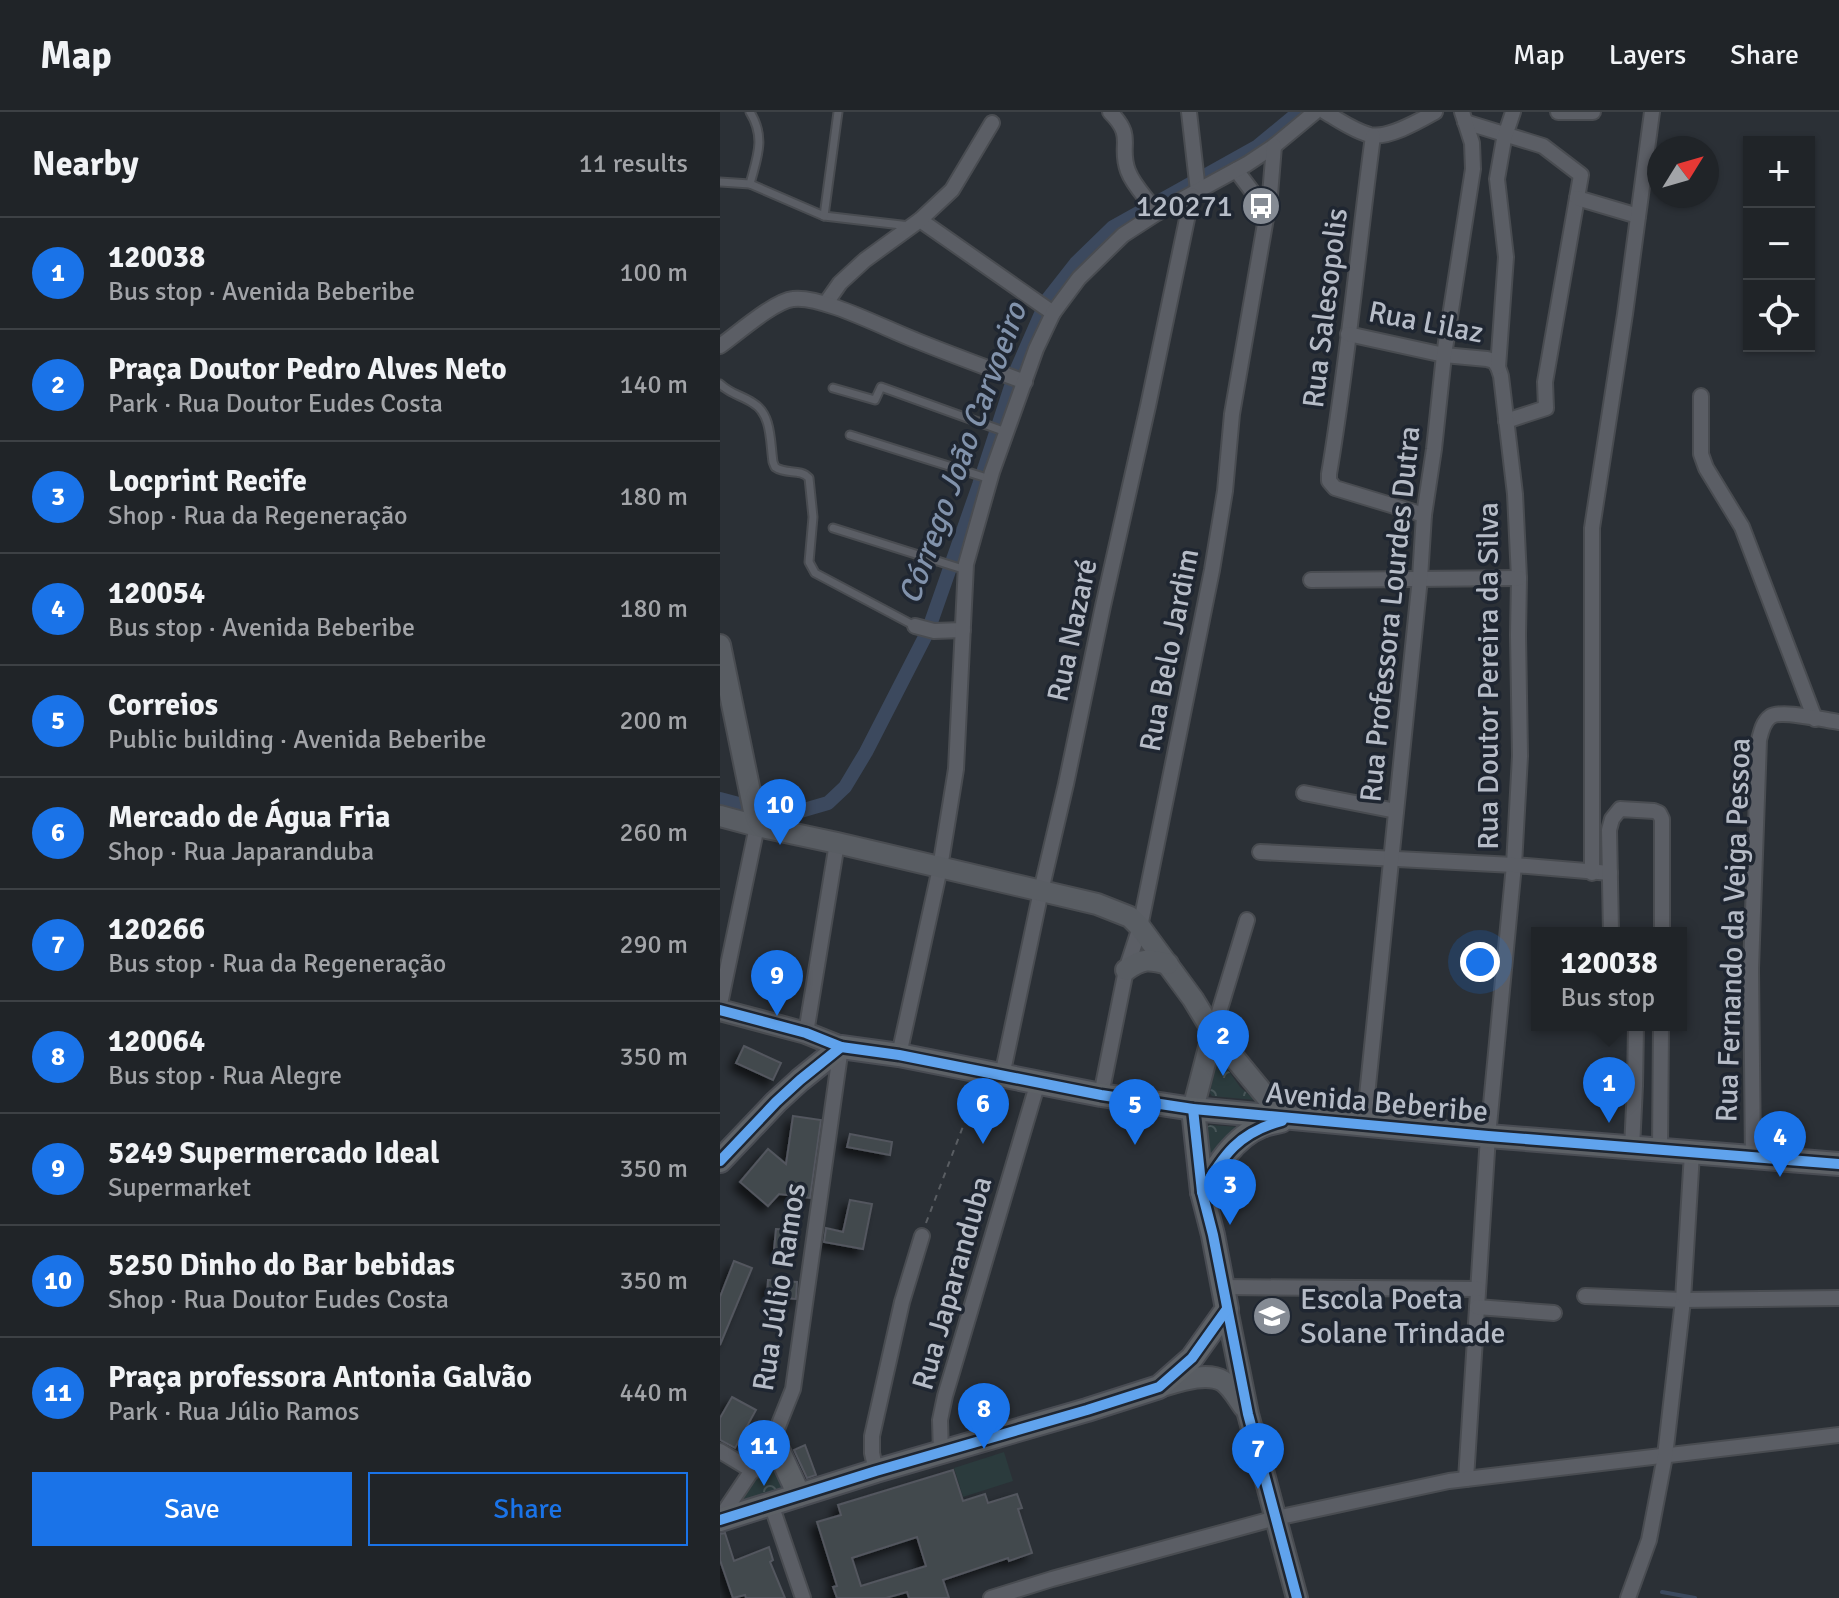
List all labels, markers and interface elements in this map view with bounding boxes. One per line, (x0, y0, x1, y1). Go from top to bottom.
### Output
text: Map (40, 32, 112, 79)
text: Map (1513, 38, 1565, 72)
text: Layers (1609, 38, 1686, 72)
text: Share (1730, 38, 1799, 72)
north arrow (1647, 136, 1719, 208)
map controls (1743, 136, 1815, 352)
button: + (1743, 136, 1815, 208)
text: Nearby (32, 143, 139, 185)
text: 11 results (579, 148, 688, 180)
bus stop icon: 120271 (1240, 185, 1282, 227)
place label: 120271 (1136, 188, 1233, 225)
street label: Rua Salesopolis (1295, 206, 1356, 410)
button: − (1743, 208, 1815, 280)
text: 120038 (108, 239, 205, 276)
text: 1 (51, 257, 65, 289)
text: 100 m (619, 257, 688, 289)
text: Bus stop · Avenida Beberibe (108, 276, 415, 308)
button: locate (1743, 280, 1815, 352)
street label: Rua Lilaz (1365, 293, 1487, 352)
water label: Córrego João Carvoeiro (890, 296, 1036, 609)
text: Praça Doutor Pedro Alves Neto (108, 351, 507, 388)
text: 2 (51, 369, 65, 401)
text: 140 m (619, 369, 688, 401)
text: Park · Rua Doutor Eudes Costa (108, 388, 443, 420)
street label: Rua Professora Lourdes Dutra (1352, 424, 1429, 804)
text: Locprint Recife (108, 463, 307, 500)
text: 3 (51, 481, 65, 513)
text: 180 m (619, 481, 688, 513)
text: Shop · Rua da Regeneração (108, 500, 408, 532)
street label: Rua Doutor Pereira da Silva (1470, 502, 1507, 850)
street label: Rua Belo Jardim (1132, 545, 1207, 755)
street label: Rua Nazaré (1039, 555, 1106, 705)
text: 120054 (108, 575, 205, 612)
text: 4 (51, 593, 65, 625)
text: 180 m (619, 593, 688, 625)
text: Bus stop · Avenida Beberibe (108, 612, 415, 644)
text: Correios (108, 687, 218, 724)
text: 5 (51, 705, 65, 737)
text: 200 m (619, 705, 688, 737)
text: Public building · Avenida Beberibe (108, 724, 486, 756)
street label: Rua Fernando da Veiga Pessoa (1708, 737, 1759, 1123)
pin: 10 (754, 779, 806, 845)
text: Mercado de Água Fria (108, 799, 391, 836)
text: 6 (51, 817, 65, 849)
text: 260 m (619, 817, 688, 849)
text: Shop · Rua Japaranduba (108, 836, 374, 868)
text: 120266 (108, 911, 205, 948)
popup (1531, 927, 1687, 1031)
text: 7 (51, 929, 65, 961)
text: 290 m (619, 929, 688, 961)
your location (1460, 942, 1500, 982)
text: 120038 (1560, 945, 1658, 982)
text: Bus stop · Rua da Regeneração (108, 948, 446, 980)
pin: 9 (751, 950, 803, 1016)
text: Bus stop (1560, 982, 1655, 1014)
pin: 2 (1197, 1010, 1249, 1076)
text: 120064 (108, 1023, 205, 1060)
text: 8 (51, 1041, 65, 1073)
text: 350 m (619, 1041, 688, 1073)
pin: 1 (1583, 1057, 1635, 1123)
text: Bus stop · Rua Alegre (108, 1060, 342, 1092)
street label: Avenida Beberibe (1264, 1074, 1490, 1131)
pin: 6 (957, 1078, 1009, 1144)
pin: 5 (1109, 1079, 1161, 1145)
pin: 4 (1754, 1111, 1806, 1177)
text: 5249 Supermercado Ideal (108, 1135, 439, 1172)
text: 9 (51, 1153, 65, 1185)
text: 350 m (619, 1153, 688, 1185)
pin: 3 (1204, 1159, 1256, 1225)
text: Supermarket (108, 1172, 251, 1204)
street label: Rua Japaranduba (904, 1172, 1001, 1394)
street label: Rua Júlio Ramos (745, 1180, 814, 1394)
text: 5250 Dinho do Bar bebidas (108, 1247, 455, 1284)
text: 10 (44, 1265, 72, 1297)
text: 350 m (619, 1265, 688, 1297)
place label: Escola Poeta Solane Trindade (1300, 1281, 1506, 1352)
text: Shop · Rua Doutor Eudes Costa (108, 1284, 449, 1316)
school or university icon: Escola Poeta Solane Trindade (1251, 1295, 1293, 1337)
text: Praça professora Antonia Galvão (108, 1359, 532, 1396)
text: 11 (44, 1377, 72, 1409)
text: 440 m (619, 1377, 688, 1409)
pin: 8 (958, 1383, 1010, 1449)
text: Park · Rua Júlio Ramos (108, 1396, 359, 1428)
pin: 11 (738, 1420, 790, 1486)
pin: 7 (1232, 1423, 1284, 1489)
button: Save (32, 1472, 352, 1546)
button: Share (368, 1472, 688, 1546)

